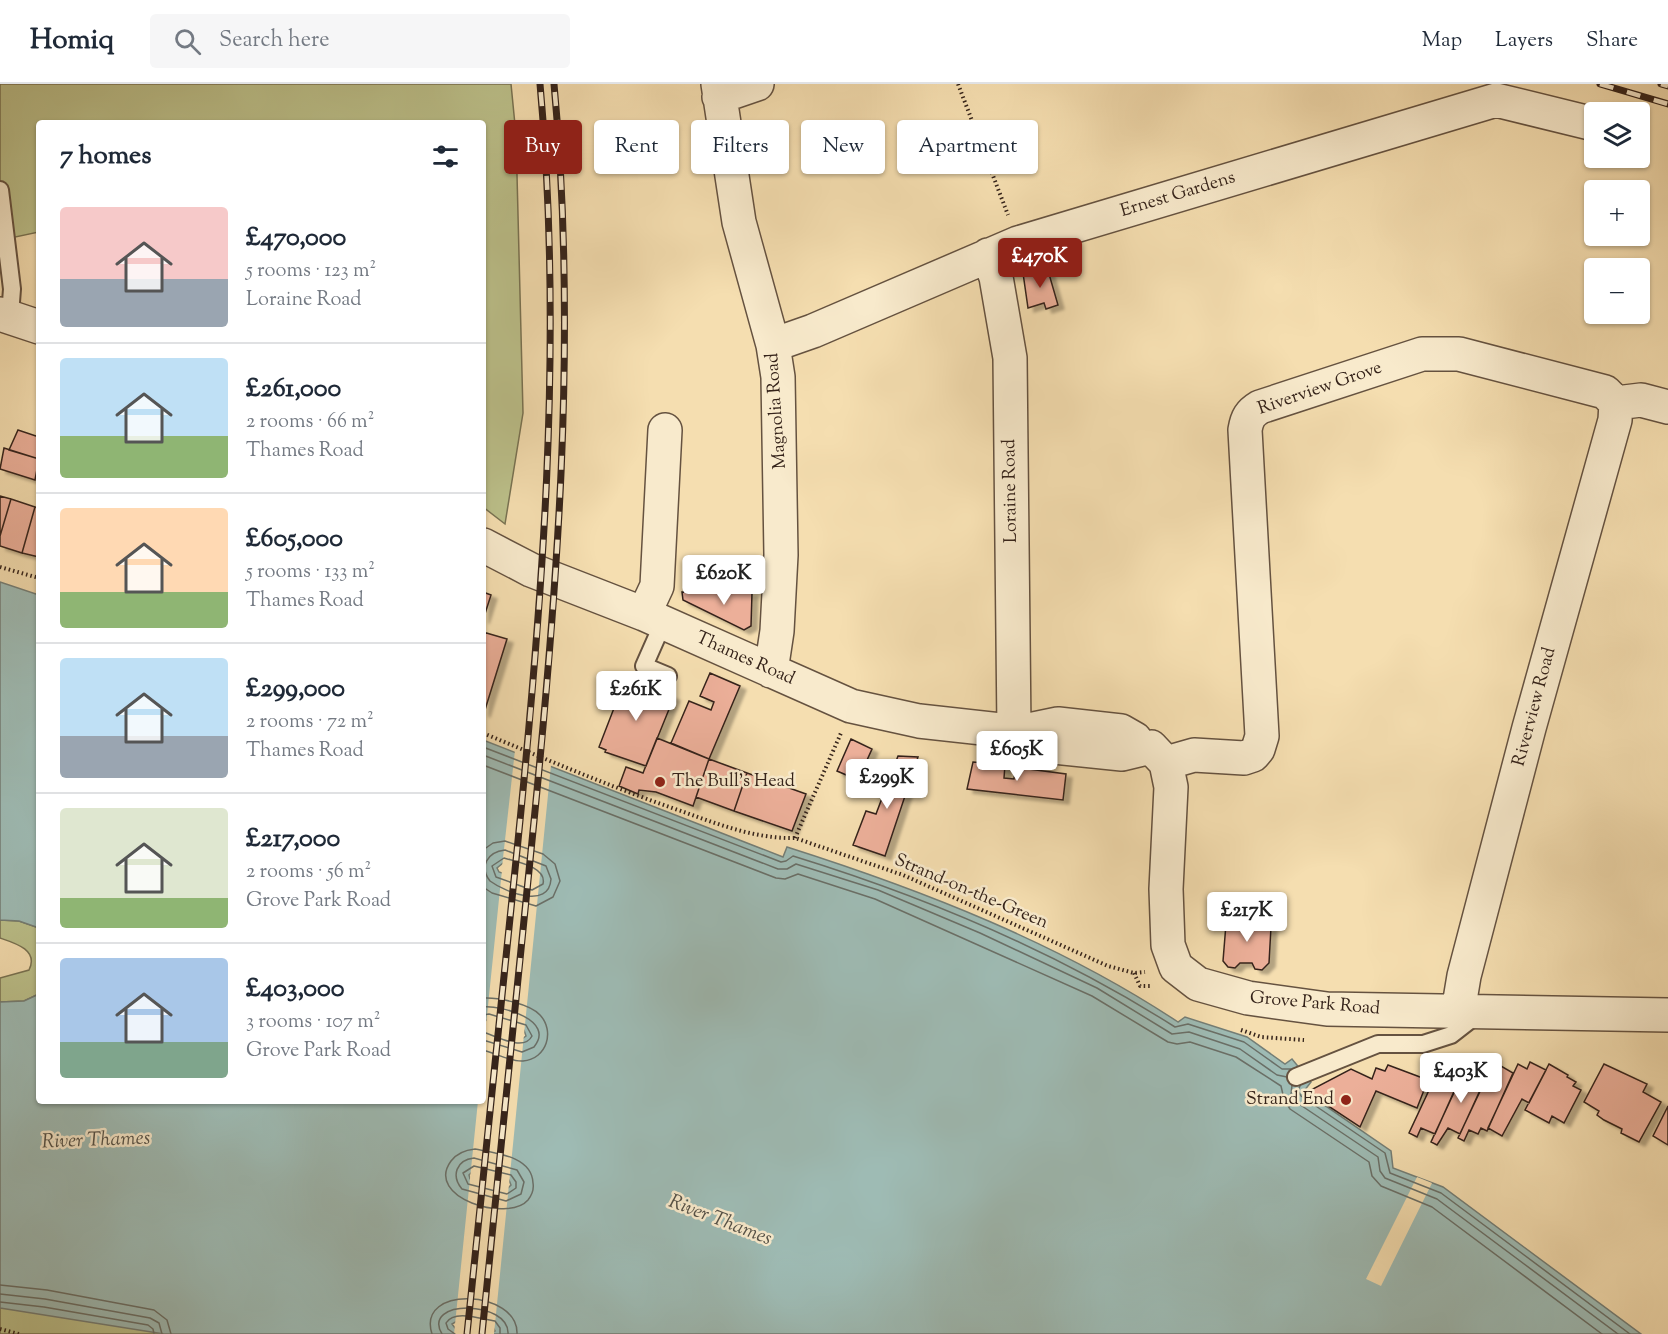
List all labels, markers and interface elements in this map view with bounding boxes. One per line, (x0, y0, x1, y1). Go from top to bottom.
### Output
search box (150, 14, 570, 68)
text: Homiq (30, 21, 114, 61)
icon: search (171, 25, 204, 58)
text: Search here (219, 25, 329, 57)
text: Map (1422, 26, 1462, 56)
text: Layers (1495, 26, 1553, 56)
text: Share (1586, 26, 1638, 56)
map controls (1584, 102, 1650, 324)
button: layers (1584, 102, 1650, 168)
chip: Buy (504, 120, 582, 174)
chip: Rent (594, 120, 679, 174)
chip: Filters (691, 120, 789, 174)
chip: New (801, 120, 885, 174)
chip: Apartment (897, 120, 1038, 174)
text: 7 homes (60, 138, 151, 175)
icon: filters (429, 140, 462, 173)
street label: Ernest Gardens (1117, 165, 1239, 225)
button: + (1584, 180, 1650, 246)
text: £470,000 (246, 220, 346, 257)
icon: home (108, 231, 180, 303)
pin: £470K (998, 238, 1082, 289)
text: £470K (1012, 243, 1068, 272)
text: 5 rooms · 123 m² (246, 257, 376, 286)
button: − (1584, 258, 1650, 324)
text: Loraine Road (246, 286, 362, 315)
street label: Magnolia Road (760, 352, 794, 470)
street label: Riverview Grove (1254, 356, 1386, 422)
text: £261,000 (246, 371, 341, 408)
icon: home (108, 382, 180, 454)
text: 2 rooms · 66 m² (246, 408, 374, 437)
text: Thames Road (246, 437, 364, 466)
street label: Loraine Road (997, 439, 1025, 543)
text: £605,000 (246, 521, 343, 558)
icon: home (108, 532, 180, 604)
pin: £620K (682, 555, 766, 606)
text: 5 rooms · 133 m² (246, 558, 375, 587)
text: £620K (696, 560, 752, 589)
text: Thames Road (246, 587, 364, 616)
street label: Thames Road (691, 626, 799, 692)
street label: Riverview Road (1507, 645, 1563, 769)
text: £299,000 (246, 671, 345, 708)
pin: £261K (594, 671, 678, 722)
text: £261K (610, 676, 662, 705)
icon: home (108, 682, 180, 754)
text: 2 rooms · 72 m² (246, 708, 374, 737)
pin: £605K (975, 731, 1059, 782)
text: £605K (991, 736, 1043, 765)
text: Thames Road (246, 737, 364, 766)
pin: £299K (845, 759, 929, 810)
text: £299K (860, 764, 914, 793)
place label: The Bull's Head (672, 769, 795, 795)
marker: The Bull's Head (653, 775, 667, 789)
text: £217,000 (246, 821, 340, 858)
icon: home (108, 832, 180, 904)
street label: Strand-on-the-Green (890, 848, 1052, 936)
text: 2 rooms · 56 m² (246, 858, 371, 887)
text: Grove Park Road (246, 887, 391, 916)
pin: £217K (1205, 892, 1289, 943)
text: £217K (1221, 897, 1273, 926)
text: £403,000 (246, 971, 345, 1008)
icon: home (108, 982, 180, 1054)
street label: Grove Park Road (1249, 985, 1381, 1023)
text: 3 rooms · 107 m² (246, 1008, 380, 1037)
text: Grove Park Road (246, 1037, 391, 1066)
pin: £403K (1419, 1053, 1503, 1104)
text: £403K (1434, 1058, 1488, 1087)
place label: Strand End (1246, 1087, 1334, 1113)
marker: Strand End (1339, 1093, 1353, 1107)
water label: River Thames (41, 1125, 151, 1157)
water label: River Thames (664, 1188, 776, 1254)

